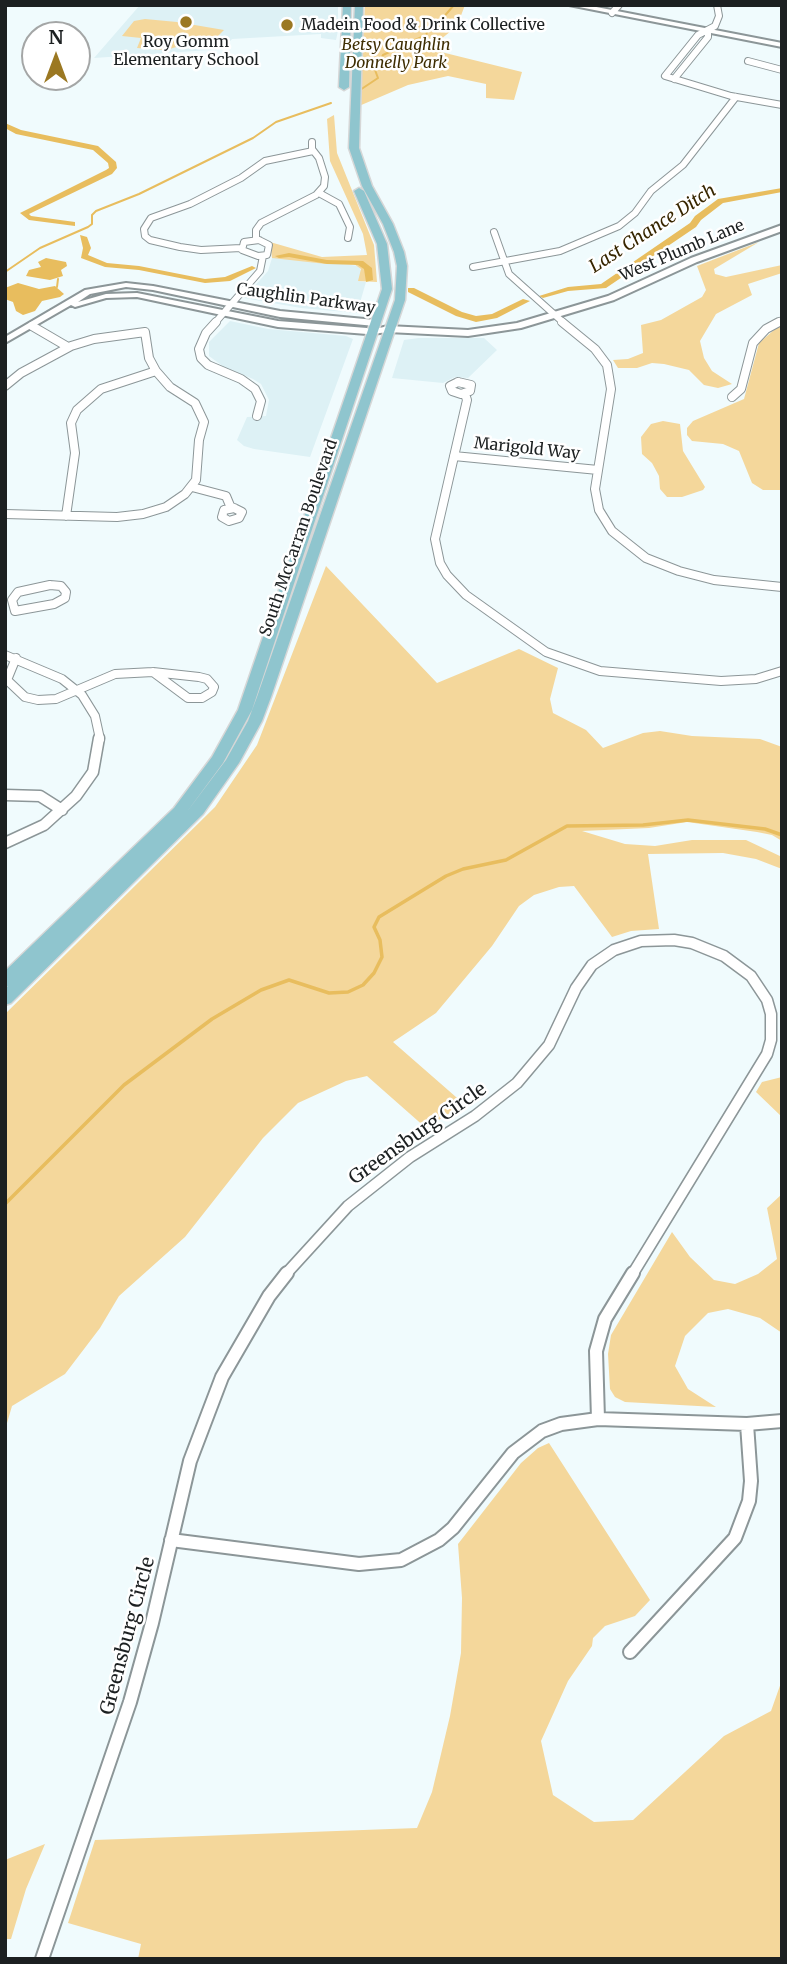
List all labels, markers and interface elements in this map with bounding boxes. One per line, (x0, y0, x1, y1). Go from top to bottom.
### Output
marker: Roy Gomm Elementary School (178, 14, 194, 30)
place label: Madein Food & Drink Collective (301, 15, 545, 35)
marker: Madein Food & Drink Collective (279, 17, 295, 33)
north arrow (21, 21, 91, 91)
text: N (48, 25, 64, 49)
place label: Roy Gomm Elementary School (113, 32, 259, 70)
park label: Betsy Caughlin Donnelly Park (342, 35, 450, 73)
water label: Last Chance Ditch (586, 180, 720, 278)
street label: West Plumb Lane (617, 216, 747, 286)
street label: Caughlin Parkway (235, 280, 377, 318)
street label: Marigold Way (473, 434, 581, 464)
street label: South McCarran Boulevard (256, 437, 342, 639)
street label: Greensburg Circle (345, 1078, 491, 1190)
street label: Greensburg Circle (96, 1555, 160, 1717)

